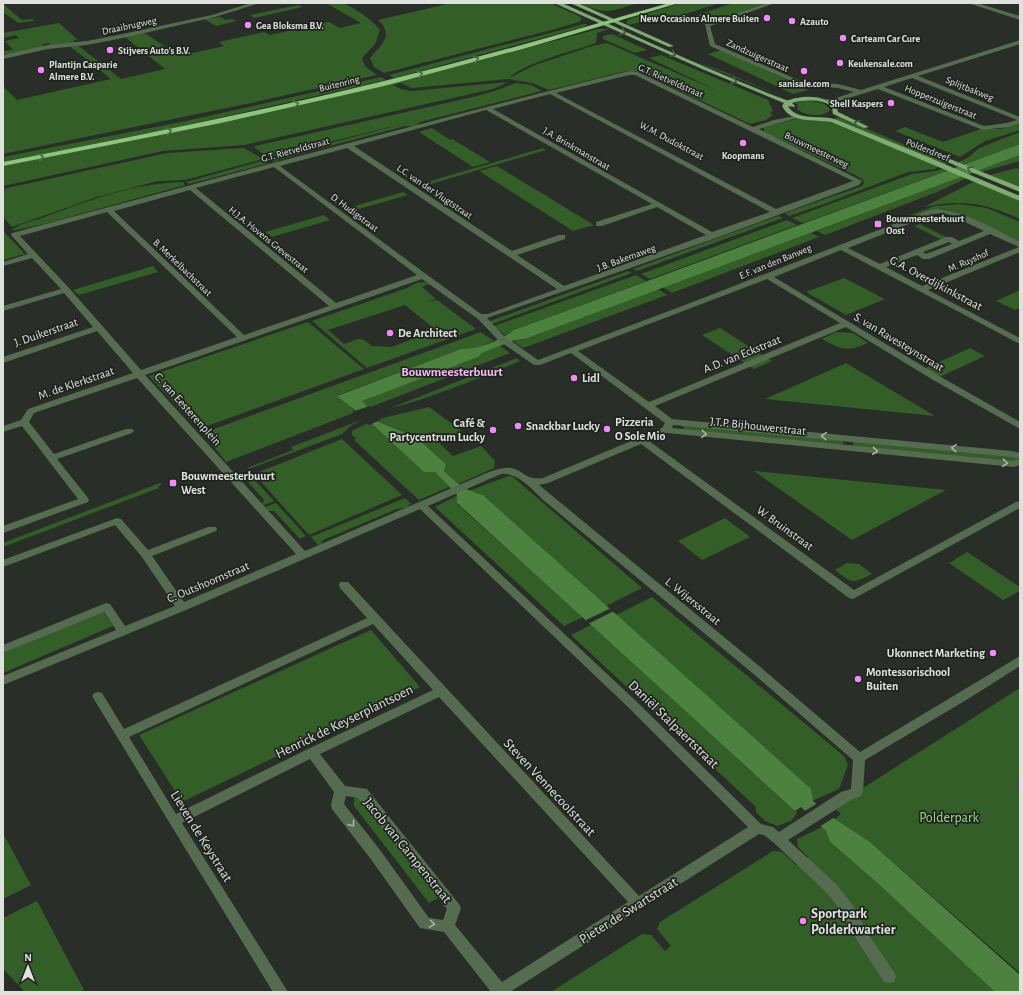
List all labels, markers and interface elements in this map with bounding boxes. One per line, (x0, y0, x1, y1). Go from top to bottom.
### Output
marker: New Occasions Almere Buiten (762, 13, 772, 23)
place label: New Occasions Almere Buiten (640, 14, 759, 24)
street label: Draaibrugweg (101, 15, 157, 37)
marker: Azauto (787, 16, 797, 26)
place label: Azauto (800, 17, 829, 27)
marker: Gea Bloksma B.V. (243, 20, 253, 30)
place label: Gea Bloksma B.V. (256, 21, 324, 31)
one-way arrow (619, 28, 626, 36)
marker: Carteam Car Cure (838, 33, 848, 43)
place label: Carteam Car Cure (851, 34, 920, 44)
street label: Zandzuigerstraat (725, 38, 791, 74)
marker: Stijvers Auto's B.V. (105, 45, 115, 55)
place label: Stijvers Auto's B.V. (118, 46, 190, 56)
one-way arrow (669, 50, 676, 58)
one-way arrow (472, 56, 479, 64)
marker: Keukensale.com (835, 58, 845, 68)
place label: Keukensale.com (848, 59, 913, 69)
place label: Plantijn Casparie Almere B.V. (49, 60, 118, 82)
street label: G.T. Rietveldstraat (637, 62, 705, 100)
marker: Plantijn Casparie Almere B.V. (36, 65, 46, 75)
marker: sanisale.com (799, 66, 809, 76)
one-way arrow (416, 70, 423, 79)
street label: Buitenring (318, 74, 361, 94)
street label: Splijtbakweg (944, 75, 995, 103)
one-way arrow (730, 76, 737, 84)
place label: sanisale.com (778, 79, 830, 89)
street label: Hopperzuigerstraat (903, 83, 979, 121)
marker: Shell Kaspers (886, 98, 896, 108)
place label: Shell Kaspers (830, 99, 883, 109)
one-way arrow (293, 100, 299, 108)
street label: W.M. Dudokstraat (638, 120, 706, 162)
one-way arrow (854, 120, 861, 128)
street label: J.A. Brinkmanstraat (541, 126, 612, 172)
one-way arrow (166, 127, 172, 135)
street label: Bouwmeesterweg (783, 130, 850, 170)
street label: G.T. Rietveldstraat (260, 136, 331, 164)
street label: Polderdreef (905, 137, 952, 164)
marker: Koopmans (738, 138, 748, 148)
place label: Koopmans (722, 151, 764, 161)
one-way arrow (38, 153, 44, 161)
street label: L.C. van der Vlugtstraat (395, 163, 475, 221)
one-way arrow (966, 165, 973, 173)
street label: D. Hudigstraat (329, 192, 381, 234)
street label: H.J.A. Hovens Grevestraat (227, 205, 311, 275)
place label: Bouwmeesterbuurt Oost (886, 214, 965, 236)
marker: Bouwmeesterbuurt Oost (873, 219, 883, 229)
street label: B. Merkelbachstraat (151, 237, 214, 299)
street label: J.B. Bakemaweg (596, 243, 657, 273)
street label: E.F. van den Banweg (738, 243, 813, 281)
street label: M. Ruyshof (947, 248, 991, 274)
street label: G.A. Overdijkinkstraat (887, 254, 984, 313)
street label: S. van Ravesteynstraat (852, 311, 946, 374)
street label: J. Duikerstraat (13, 315, 80, 348)
place label: De Architect (398, 327, 457, 339)
marker: De Architect (385, 328, 395, 338)
street label: A.D. van Eckstraat (701, 333, 783, 375)
street label: M. de Klerkstraat (37, 364, 116, 402)
district label: Bouwmeesterbuurt (401, 366, 503, 379)
street label: C. van Eesterenplein (152, 370, 224, 448)
place label: Lidl (582, 372, 600, 384)
marker: Lidl (569, 373, 579, 383)
street label: J.T.P. Bijhouwerstraat (709, 415, 807, 438)
place label: Pizzeria O Sole Mio (615, 416, 666, 442)
place label: Café & Partycentrum Lucky (390, 417, 486, 444)
place label: Snackbar Lucky (526, 420, 600, 433)
marker: Snackbar Lucky (513, 421, 523, 431)
marker: Pizzeria O Sole Mio (602, 424, 612, 434)
marker: Café & Partycentrum Lucky (488, 425, 498, 435)
one-way arrow (701, 429, 707, 438)
one-way arrow (821, 432, 827, 441)
one-way arrow (951, 444, 957, 453)
one-way arrow (872, 446, 878, 455)
one-way arrow (1002, 458, 1008, 467)
place label: Bouwmeesterbuurt West (181, 470, 275, 496)
marker: Bouwmeesterbuurt West (168, 478, 178, 488)
street label: W. Bruinstraat (754, 504, 816, 553)
street label: C. Outshoornstraat (165, 559, 251, 605)
street label: L. Wijersstraat (662, 575, 723, 628)
place label: Ukonnect Marketing (887, 647, 986, 659)
marker: Ukonnect Marketing (988, 648, 998, 658)
place label: Montessorischool Buiten (866, 666, 950, 692)
marker: Montessorischool Buiten (853, 674, 863, 684)
street label: Daniël Stalpaertstraat (625, 678, 722, 772)
street label: Henrick de Keyserplantsoen (273, 682, 415, 761)
street label: Steven Vennecoolstraat (501, 736, 598, 839)
street label: Lieven de Keystraat (168, 788, 235, 885)
street label: Jacob van Campenstraat (361, 795, 454, 906)
park label: Polderpark (919, 811, 979, 825)
one-way arrow (347, 820, 354, 827)
street label: Pieter de Swartstraat (577, 875, 681, 947)
place label: Sportpark Polderkwartier (811, 907, 896, 937)
marker: Sportpark Polderkwartier (798, 916, 808, 926)
one-way arrow (428, 919, 435, 928)
north arrow (8, 947, 48, 987)
text: N (24, 952, 32, 963)

